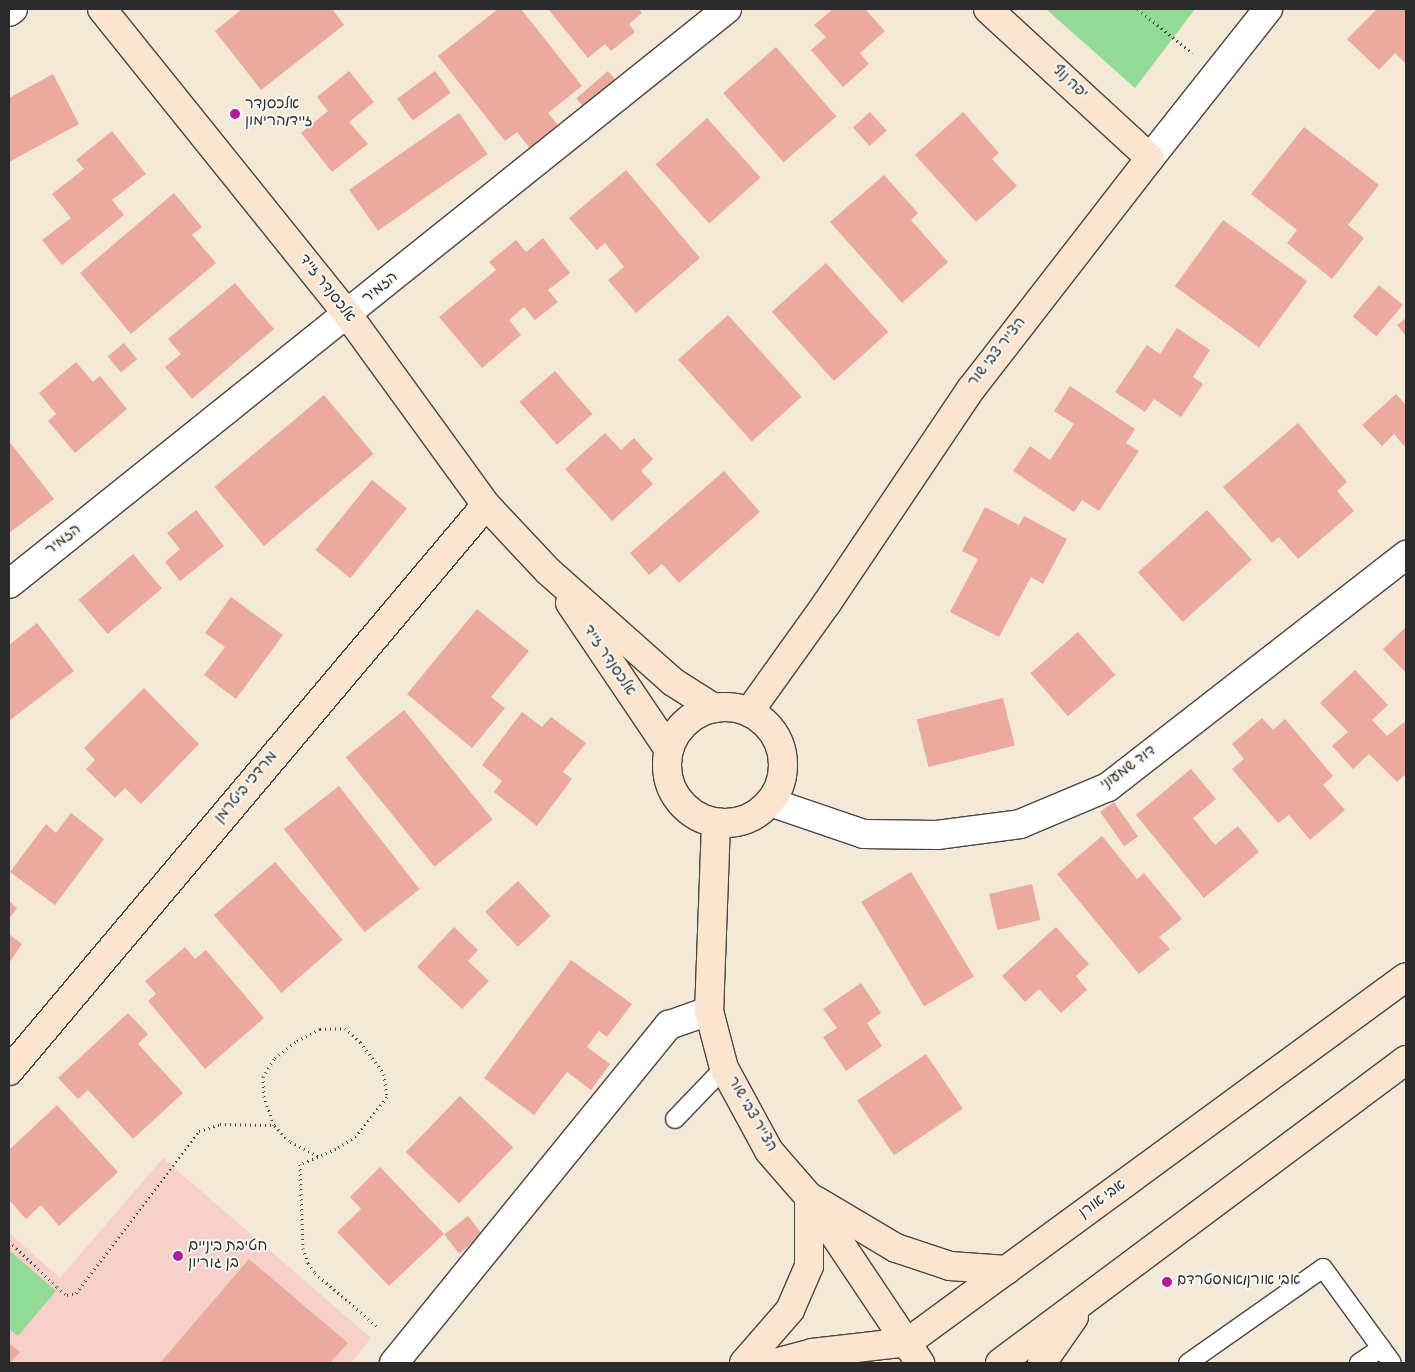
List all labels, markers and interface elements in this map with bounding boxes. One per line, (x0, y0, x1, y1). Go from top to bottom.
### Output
street label: יפה נוף (1047, 62, 1091, 104)
place label: אלכסנדר זייד/הרימון (245, 96, 313, 131)
marker: אלכסנדר זייד/הרימון (229, 108, 241, 120)
street label: אלכסנדר זייד (294, 251, 358, 327)
street label: הזמיר (360, 269, 402, 309)
street label: הצייר צבי שור (965, 315, 1031, 391)
street label: הזמיר (42, 521, 86, 561)
street label: אלכסנדר זייד (578, 622, 638, 700)
street label: דוד שמעוני (1098, 743, 1160, 795)
street label: מרדכי ביטרמן (212, 748, 282, 828)
street label: הצייר צבי שור (722, 1074, 780, 1156)
street label: אבי אורן (1076, 1177, 1130, 1223)
place label: חטיבת ביניים בן גוריון (188, 1238, 268, 1273)
marker: חטיבת ביניים בן גוריון (172, 1250, 184, 1262)
place label: אבי אורן/אמסטרדם (1177, 1273, 1300, 1291)
marker: אבי אורן/אמסטרדם (1161, 1276, 1173, 1288)

